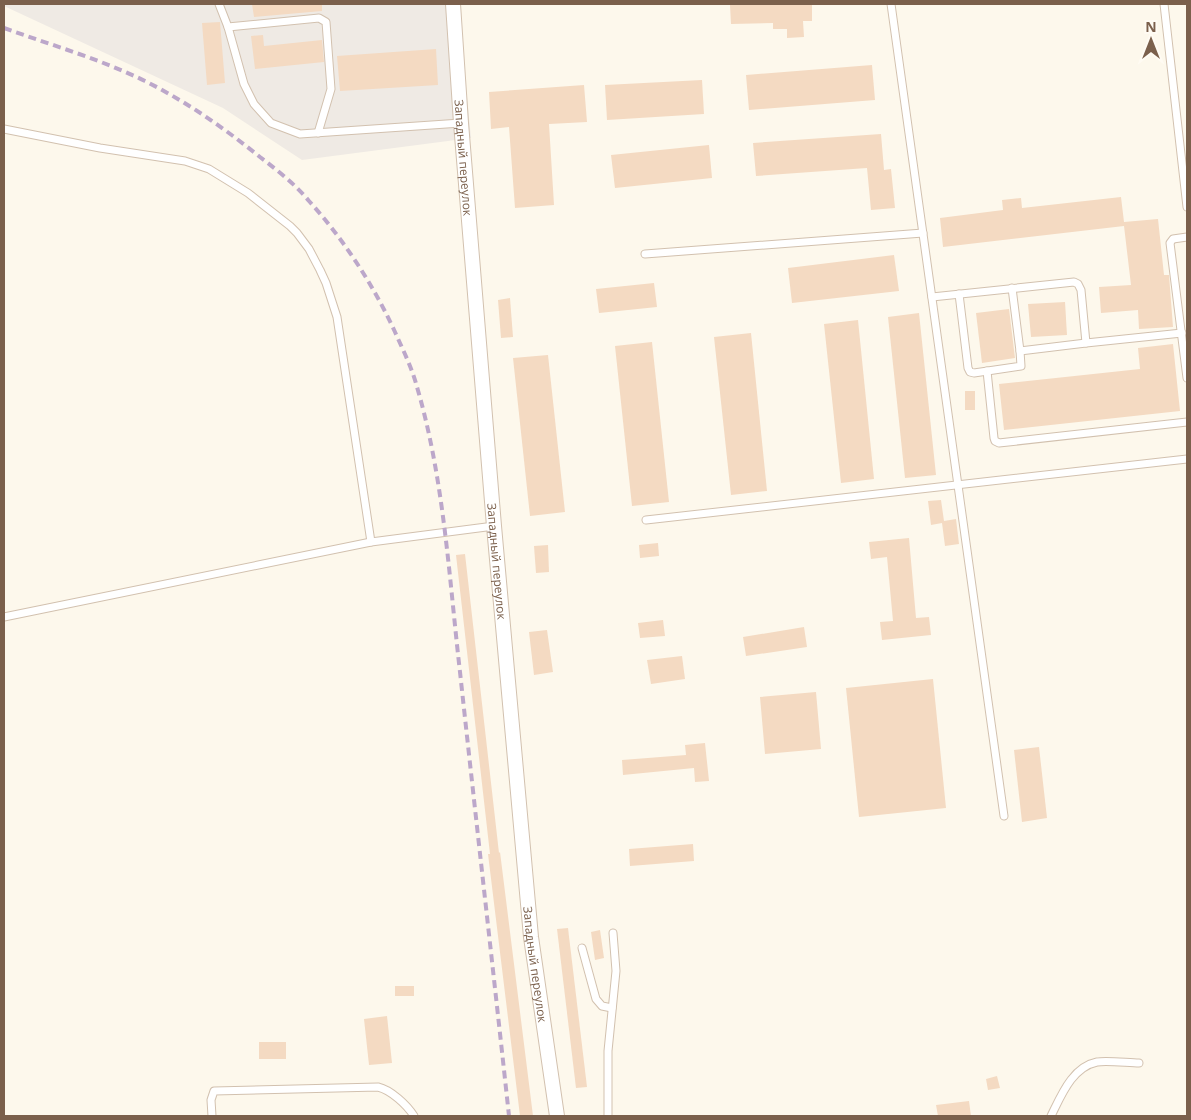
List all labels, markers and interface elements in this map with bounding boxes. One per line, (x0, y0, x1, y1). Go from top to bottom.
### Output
north arrow (1126, 15, 1176, 65)
text: N (1145, 17, 1157, 36)
street label: Западный переулок (451, 99, 477, 217)
street label: Западный переулок (484, 502, 511, 621)
street label: Западный переулок (520, 906, 552, 1024)

